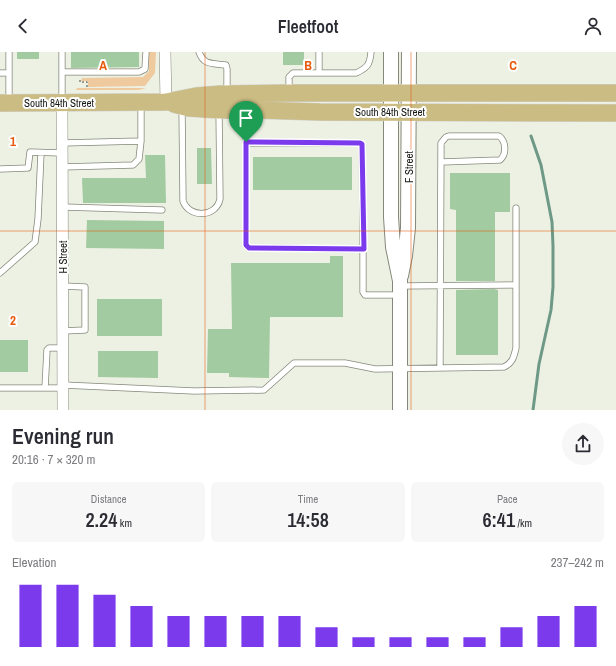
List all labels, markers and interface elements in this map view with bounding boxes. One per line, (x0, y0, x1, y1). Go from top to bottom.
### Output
text: Fleetfoot (278, 14, 338, 39)
icon: back (12, 15, 34, 37)
icon: person (582, 15, 604, 37)
text: A (99, 57, 107, 74)
text: B (304, 57, 312, 74)
text: C (509, 57, 517, 74)
street label: South 84th Street (24, 96, 95, 110)
pin (229, 101, 263, 142)
street label: South 84th Street (355, 105, 426, 119)
icon: arrive (235, 107, 257, 129)
text: 1 (10, 133, 16, 150)
street label: F Street (402, 150, 416, 183)
street label: H Street (56, 240, 70, 274)
text: 2 (10, 312, 16, 329)
text: Evening run (12, 421, 114, 451)
button: share (562, 423, 604, 465)
text: 20:16 · 7 × 320 m (12, 451, 95, 468)
text: Distance (91, 492, 126, 506)
text: Time (298, 492, 318, 506)
text: Pace (497, 492, 518, 506)
text: 2.24 (85, 506, 117, 533)
text: 14:58 (287, 506, 329, 533)
text: 6:41 (483, 506, 515, 533)
text: km (117, 516, 132, 530)
text: /km (515, 516, 532, 530)
text: Elevation (12, 554, 56, 571)
text: 237–242 m (551, 554, 604, 571)

